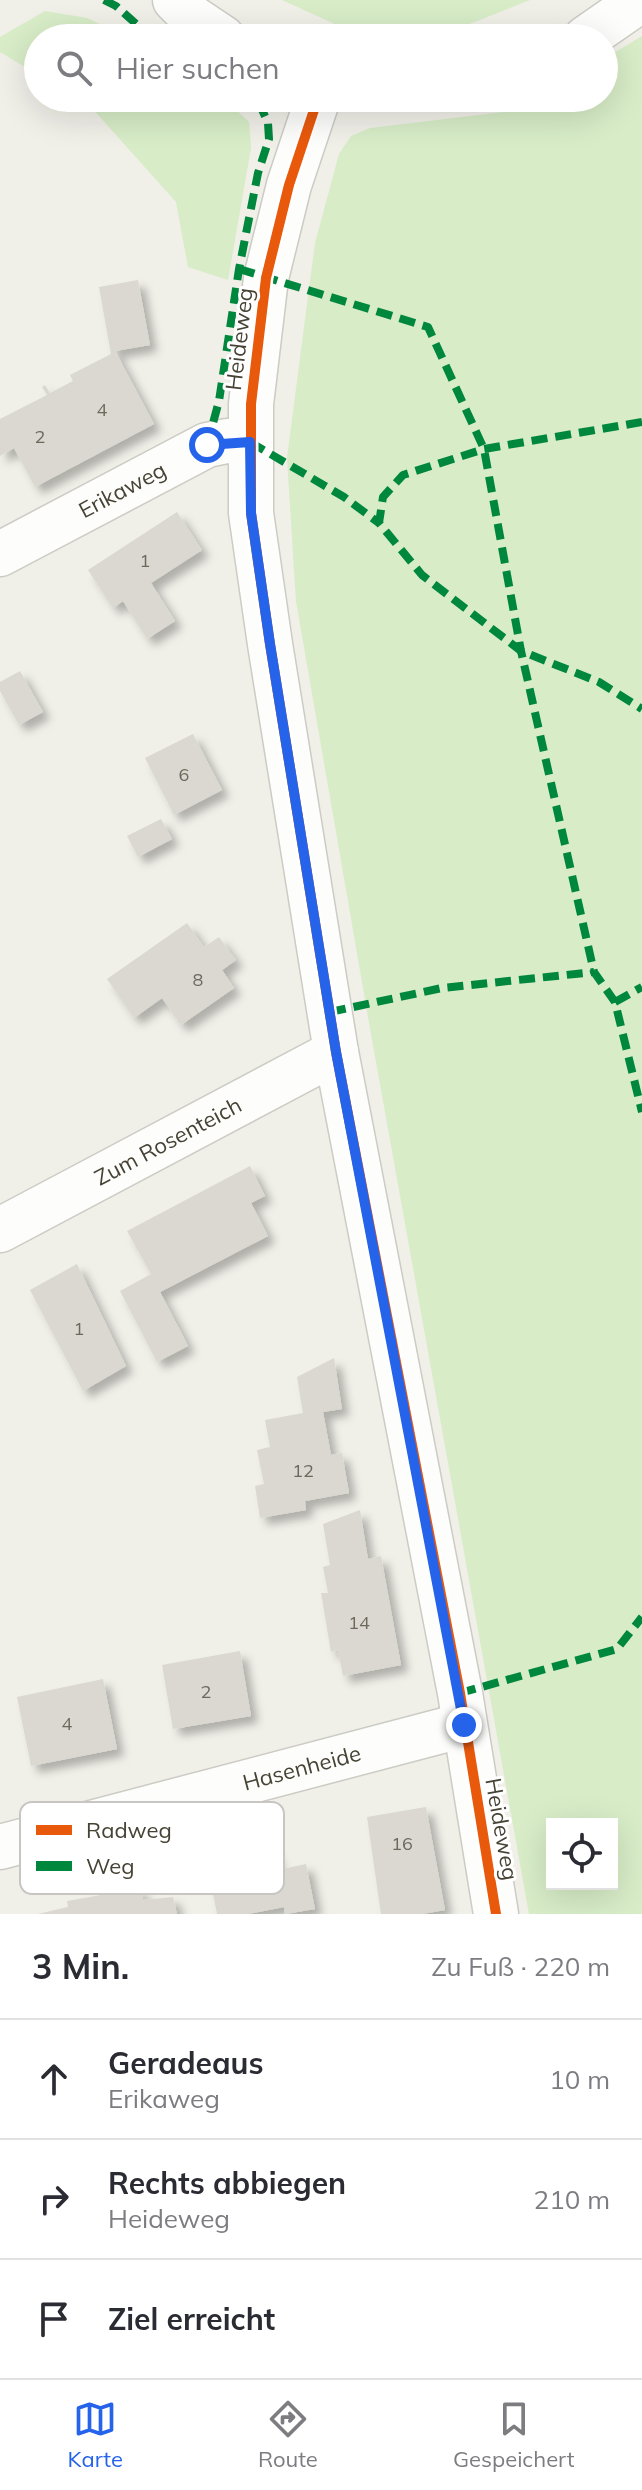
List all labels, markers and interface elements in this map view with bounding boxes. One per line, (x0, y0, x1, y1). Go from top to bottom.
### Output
search box (24, 24, 618, 112)
icon: search (52, 46, 96, 90)
text: Hier suchen (116, 49, 280, 87)
street label: Heideweg (219, 286, 259, 392)
house number: 4 (97, 398, 108, 421)
house number: 2 (35, 425, 45, 448)
route start (189, 427, 225, 463)
street label: Erikaweg (74, 455, 171, 524)
house number: 1 (140, 549, 150, 572)
house number: 6 (179, 763, 189, 786)
house number: 8 (193, 968, 203, 991)
street label: Zum Rosenteich (89, 1091, 246, 1191)
house number: 1 (74, 1317, 84, 1340)
house number: 12 (292, 1459, 314, 1482)
house number: 14 (348, 1611, 370, 1634)
house number: 2 (201, 1680, 211, 1703)
route end (446, 1707, 482, 1743)
house number: 4 (62, 1712, 73, 1735)
street label: Hasenheide (240, 1739, 364, 1797)
street label: Heideweg (479, 1776, 525, 1882)
legend (20, 1802, 284, 1894)
text: Radweg (86, 1816, 172, 1844)
map controls (546, 1818, 618, 1890)
button: locate (546, 1818, 618, 1890)
house number: 16 (391, 1832, 413, 1855)
text: Weg (86, 1852, 134, 1880)
text: 3 Min. (32, 1945, 129, 1988)
text: Zu Fuß · 220 m (431, 1950, 610, 1983)
text: Geradeaus (108, 2044, 263, 2082)
icon: ahead (32, 2057, 76, 2101)
text: 10 m (549, 2063, 610, 2096)
text: Erikaweg (108, 2082, 220, 2115)
text: Rechts abbiegen (108, 2164, 346, 2202)
icon: right (32, 2177, 76, 2221)
text: 210 m (534, 2183, 610, 2216)
text: Heideweg (108, 2202, 230, 2235)
icon: arrive (32, 2297, 76, 2341)
text: Ziel erreicht (108, 2300, 275, 2338)
tab: Karte (68, 2397, 123, 2473)
tab: Route (258, 2397, 318, 2473)
tab: Gespeichert (453, 2397, 574, 2473)

